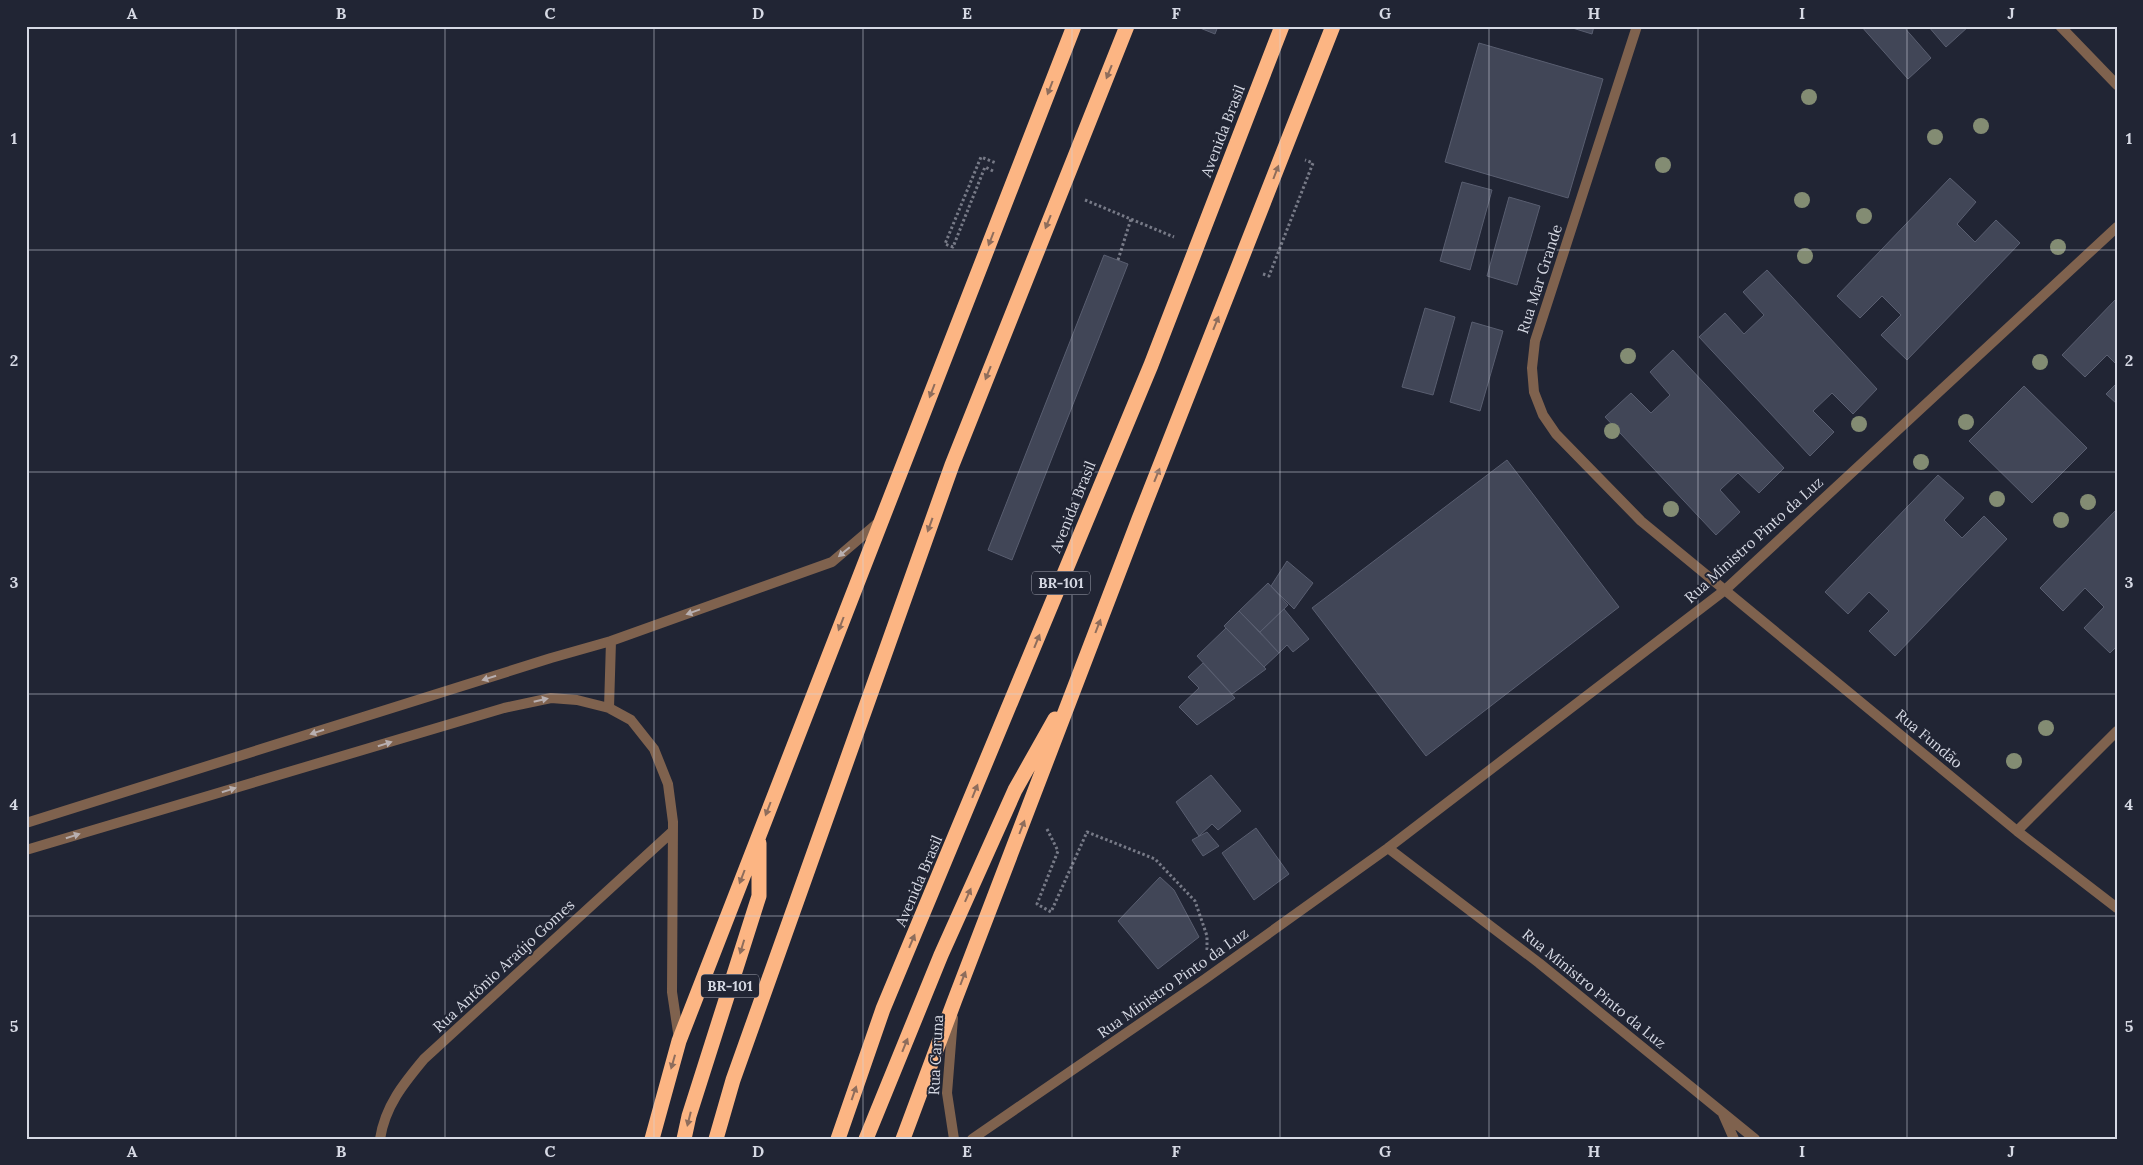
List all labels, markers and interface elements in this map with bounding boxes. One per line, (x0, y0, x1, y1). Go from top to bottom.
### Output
text: A (127, 3, 138, 23)
text: B (336, 3, 347, 23)
text: C (544, 3, 556, 23)
text: D (752, 3, 764, 23)
text: E (962, 3, 972, 23)
text: F (1171, 3, 1181, 23)
text: G (1379, 3, 1391, 23)
text: H (1588, 3, 1601, 23)
text: I (1799, 3, 1805, 23)
text: J (2007, 3, 2015, 23)
one-way arrow (1104, 64, 1112, 79)
one-way arrow (1046, 81, 1054, 96)
street label: Avenida Brasil (1196, 82, 1249, 181)
text: 1 (11, 128, 17, 148)
text: 1 (2126, 128, 2132, 148)
one-way arrow (1272, 165, 1280, 179)
one-way arrow (1044, 215, 1051, 230)
street label: Rua Mar Grande (1513, 222, 1566, 336)
one-way arrow (987, 232, 994, 247)
one-way arrow (1213, 316, 1220, 331)
text: 2 (10, 350, 18, 370)
text: 2 (2125, 350, 2133, 370)
one-way arrow (984, 366, 992, 381)
one-way arrow (928, 384, 936, 399)
street label: Avenida Brasil (1045, 458, 1100, 556)
one-way arrow (1153, 467, 1161, 482)
street label: Rua Ministro Pinto da Luz (1680, 472, 1827, 607)
one-way arrow (926, 518, 934, 533)
one-way arrow (838, 546, 850, 558)
text: 3 (10, 572, 19, 592)
road number: BR-101 (1032, 572, 1090, 594)
text: 3 (2125, 572, 2134, 592)
one-way arrow (686, 609, 701, 616)
one-way arrow (836, 617, 844, 631)
one-way arrow (1094, 618, 1102, 633)
one-way arrow (1034, 634, 1042, 648)
one-way arrow (481, 674, 496, 682)
one-way arrow (533, 696, 548, 704)
street label: Rua Fundão (1892, 705, 1967, 772)
one-way arrow (310, 729, 325, 736)
one-way arrow (377, 739, 392, 747)
one-way arrow (971, 783, 979, 798)
one-way arrow (221, 786, 236, 794)
text: 4 (10, 794, 19, 814)
text: 4 (2125, 794, 2134, 814)
one-way arrow (764, 801, 771, 816)
one-way arrow (1018, 820, 1026, 834)
one-way arrow (66, 832, 81, 840)
street label: Avenida Brasil (890, 832, 946, 930)
one-way arrow (738, 870, 746, 885)
one-way arrow (965, 888, 973, 902)
street label: Rua Antônio Araújo Gomes (429, 895, 578, 1036)
street label: Rua Ministro Pinto da Luz (1094, 923, 1252, 1042)
street label: Rua Ministro Pinto da Luz (1518, 925, 1670, 1053)
one-way arrow (908, 933, 916, 948)
one-way arrow (738, 940, 746, 955)
one-way arrow (959, 970, 967, 985)
road number: BR-101 (701, 974, 759, 998)
street label: Rua Caruna (924, 1014, 947, 1096)
text: 5 (10, 1016, 19, 1036)
text: 5 (2125, 1016, 2134, 1036)
one-way arrow (901, 1038, 909, 1052)
one-way arrow (668, 1054, 676, 1069)
one-way arrow (851, 1085, 858, 1100)
one-way arrow (685, 1112, 693, 1127)
text: A (127, 1141, 138, 1161)
text: B (336, 1141, 347, 1161)
text: C (544, 1141, 556, 1161)
text: D (752, 1141, 764, 1161)
text: E (962, 1141, 972, 1161)
text: F (1171, 1141, 1181, 1161)
text: G (1379, 1141, 1391, 1161)
text: H (1588, 1141, 1601, 1161)
text: I (1799, 1141, 1805, 1161)
text: J (2007, 1141, 2015, 1161)

